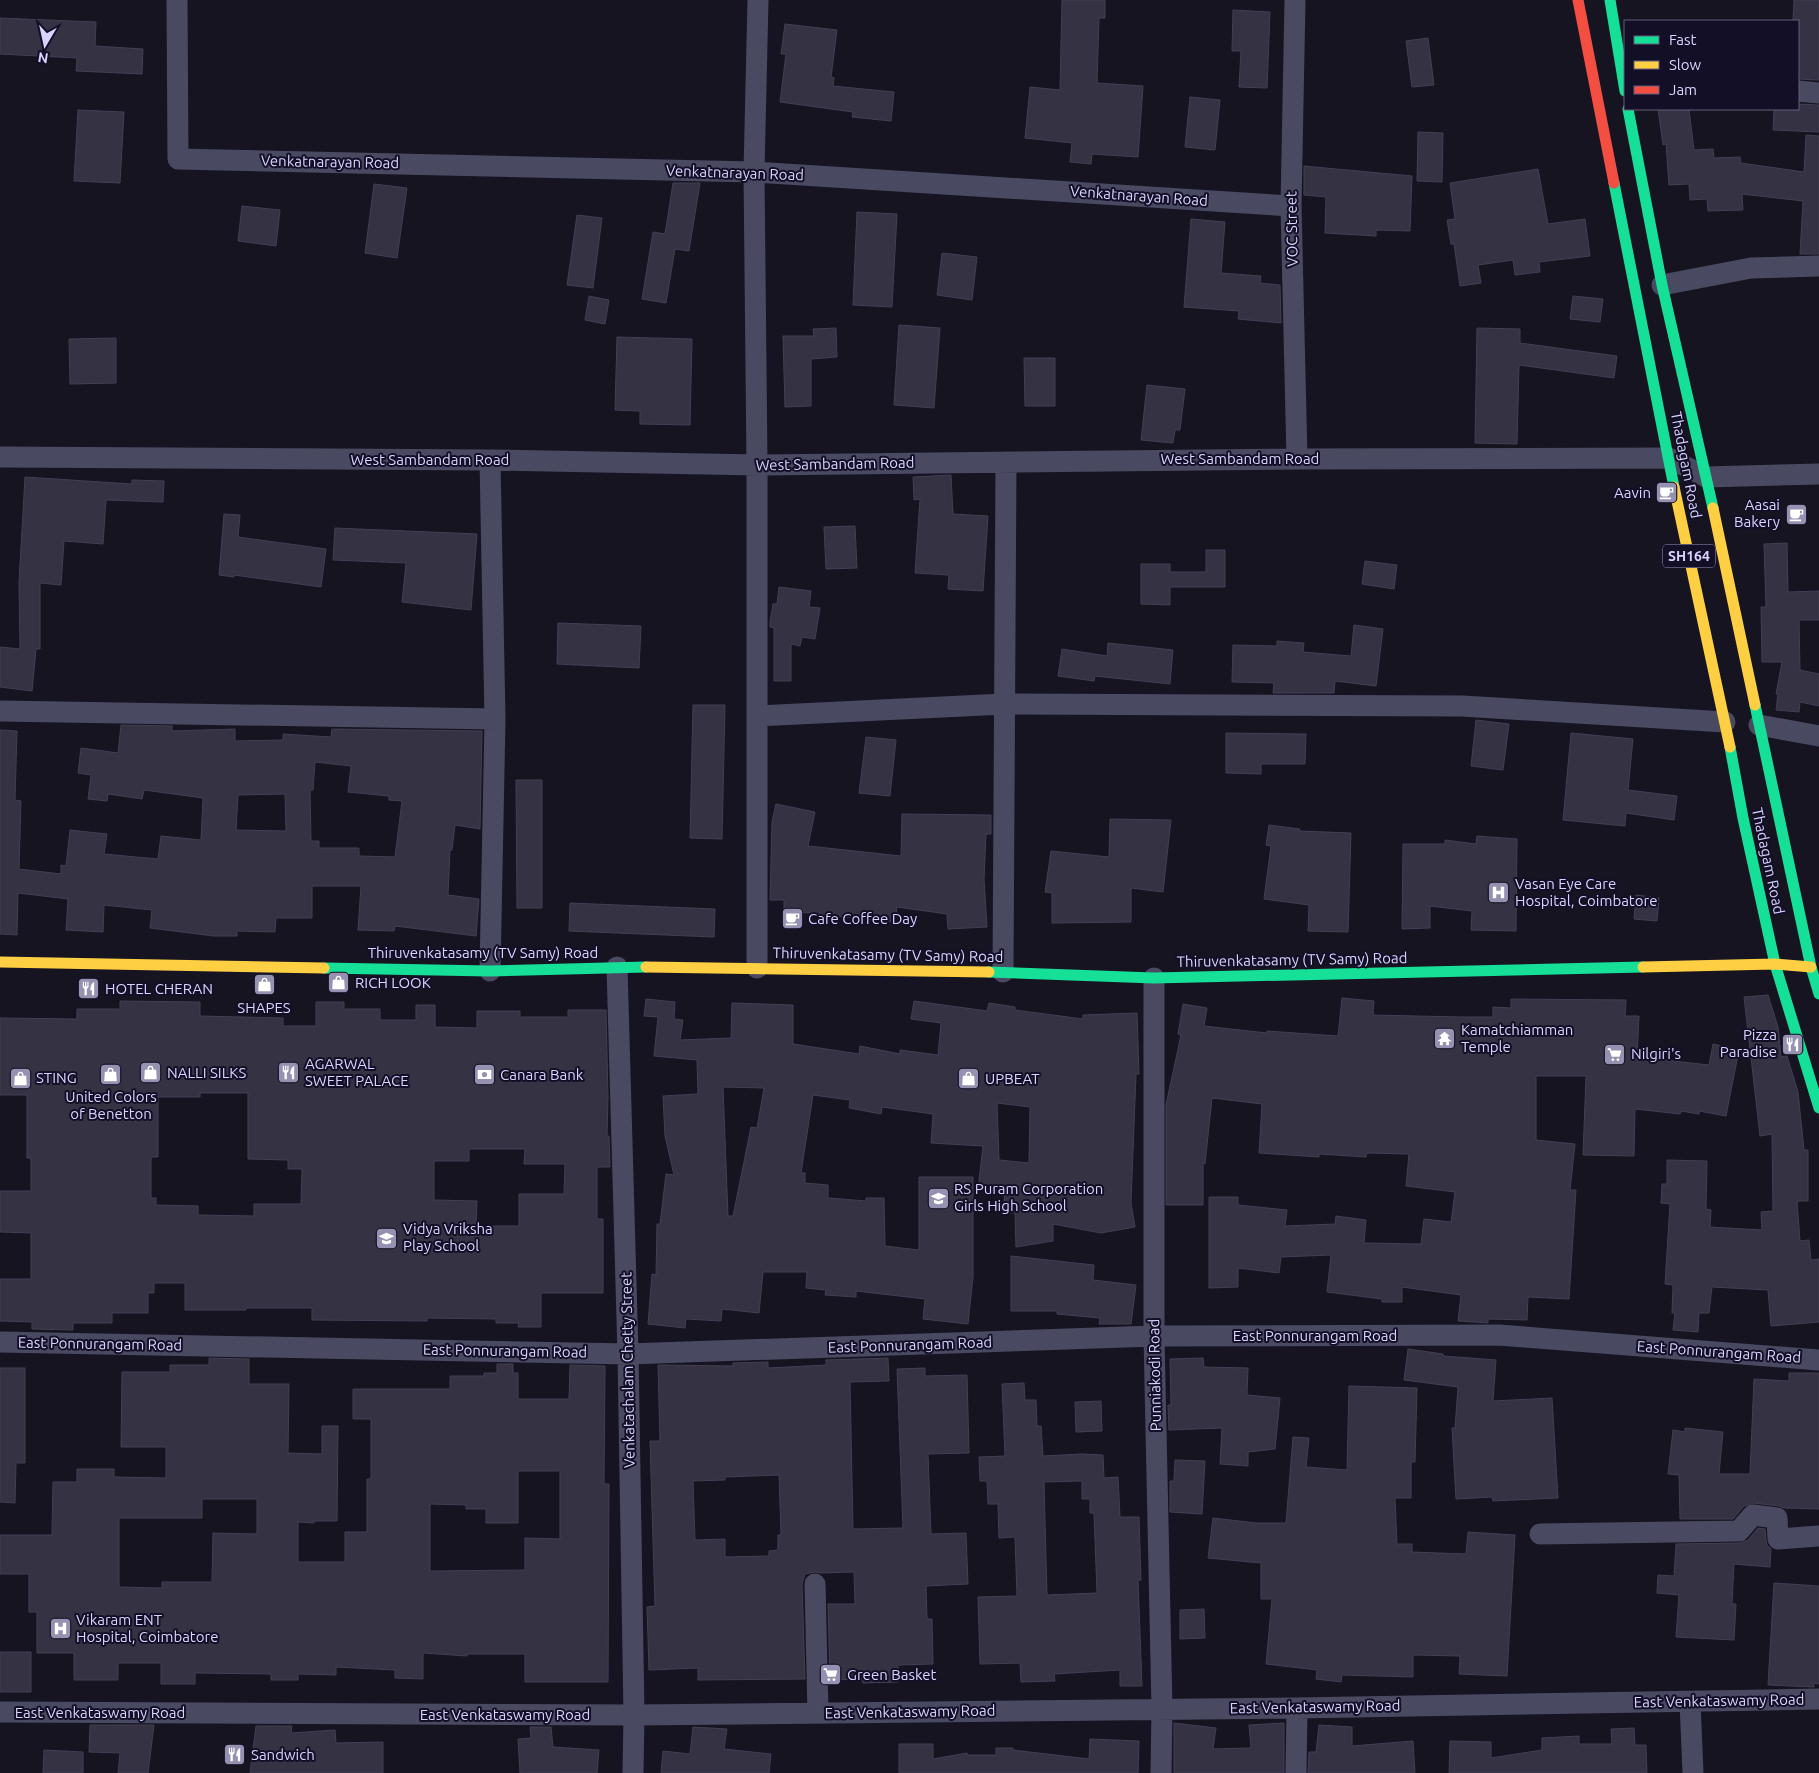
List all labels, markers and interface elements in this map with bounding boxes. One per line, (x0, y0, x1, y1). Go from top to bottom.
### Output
north arrow (20, 20, 70, 70)
legend (1624, 20, 1799, 110)
text: Fast (1669, 31, 1697, 48)
text: N (37, 49, 49, 67)
text: Slow (1669, 56, 1702, 73)
text: Jam (1669, 81, 1697, 98)
street label: Venkatnarayan Road (261, 152, 399, 171)
street label: Venkatnarayan Road (666, 162, 804, 183)
street label: Venkatnarayan Road (1070, 182, 1209, 209)
street label: VOC Street (1282, 191, 1301, 267)
street label: Thadagam Road (1668, 410, 1705, 520)
street label: West Sambandam Road (1161, 450, 1319, 467)
street label: West Sambandam Road (351, 451, 509, 468)
street label: West Sambandam Road (755, 454, 915, 473)
cafe icon: Aavin (1655, 481, 1679, 505)
place label: Aavin (1614, 484, 1651, 501)
place label: Aasai Bakery (1734, 496, 1780, 530)
cafe icon: Aasai Bakery (1784, 502, 1808, 526)
road number: SH164 (1663, 544, 1715, 568)
street label: Thadagam Road (1749, 806, 1788, 916)
place label: Vasan Eye Care Hospital, Coimbatore (1515, 875, 1657, 909)
hospital icon: Vasan Eye Care Hospital, Coimbatore (1487, 881, 1511, 905)
cafe icon: Cafe Coffee Day (780, 907, 804, 931)
place label: Cafe Coffee Day (808, 910, 917, 927)
street label: Thiruvenkatasamy (TV Samy) Road (368, 944, 598, 961)
street label: Thiruvenkatasamy (TV Samy) Road (773, 944, 1003, 965)
street label: Thiruvenkatasamy (TV Samy) Road (1177, 949, 1407, 970)
shop icon: RICH LOOK (327, 971, 351, 995)
shop icon: SHAPES (252, 973, 276, 997)
place label: RICH LOOK (355, 974, 431, 991)
restaurant icon: HOTEL CHERAN (77, 977, 101, 1001)
place label: HOTEL CHERAN (105, 980, 213, 997)
place label: SHAPES (237, 999, 291, 1016)
place label: Kamatchiamman Temple (1461, 1021, 1573, 1055)
place label: Pizza Paradise (1720, 1026, 1777, 1060)
temple icon: Kamatchiamman Temple (1433, 1027, 1457, 1051)
restaurant icon: Pizza Paradise (1781, 1032, 1805, 1056)
supermarket icon: Nilgiri's (1603, 1042, 1627, 1066)
place label: Nilgiri's (1631, 1045, 1681, 1062)
place label: AGARWAL SWEET PALACE (305, 1055, 409, 1089)
shop icon: NALLI SILKS (139, 1061, 163, 1085)
restaurant icon: AGARWAL SWEET PALACE (277, 1061, 301, 1085)
shop icon: United Colors of Benetton (99, 1062, 123, 1086)
bank icon: Canara Bank (472, 1063, 496, 1087)
place label: NALLI SILKS (167, 1064, 246, 1081)
shop icon: STING (8, 1066, 32, 1090)
place label: Canara Bank (500, 1066, 584, 1083)
shop icon: UPBEAT (957, 1067, 981, 1091)
place label: STING (36, 1069, 77, 1086)
place label: UPBEAT (985, 1070, 1040, 1087)
place label: United Colors of Benetton (65, 1088, 157, 1122)
place label: RS Puram Corporation Girls High School (954, 1180, 1103, 1214)
school or university icon: RS Puram Corporation Girls High School (926, 1186, 950, 1210)
place label: Vidya Vriksha Play School (403, 1220, 493, 1254)
school or university icon: Vidya Vriksha Play School (375, 1226, 399, 1250)
street label: Venkatachalam Chetty Street (617, 1272, 638, 1468)
street label: Punniakodi Road (1145, 1319, 1164, 1431)
street label: East Ponnurangam Road (1233, 1327, 1397, 1344)
street label: East Ponnurangam Road (828, 1333, 992, 1356)
street label: East Ponnurangam Road (18, 1334, 182, 1353)
street label: East Ponnurangam Road (1636, 1337, 1802, 1366)
street label: East Ponnurangam Road (423, 1341, 587, 1360)
place label: Vikaram ENT Hospital, Coimbatore (76, 1611, 218, 1645)
hospital icon: Vikaram ENT Hospital, Coimbatore (48, 1617, 72, 1641)
supermarket icon: Green Basket (819, 1663, 843, 1687)
place label: Green Basket (847, 1666, 937, 1683)
street label: East Venkataswamy Road (1634, 1691, 1804, 1710)
street label: East Venkataswamy Road (1230, 1697, 1400, 1716)
street label: East Venkataswamy Road (825, 1702, 995, 1721)
street label: East Venkataswamy Road (15, 1704, 185, 1721)
street label: East Venkataswamy Road (420, 1706, 590, 1723)
restaurant icon: Sandwich (223, 1743, 247, 1767)
place label: Sandwich (251, 1746, 315, 1763)

